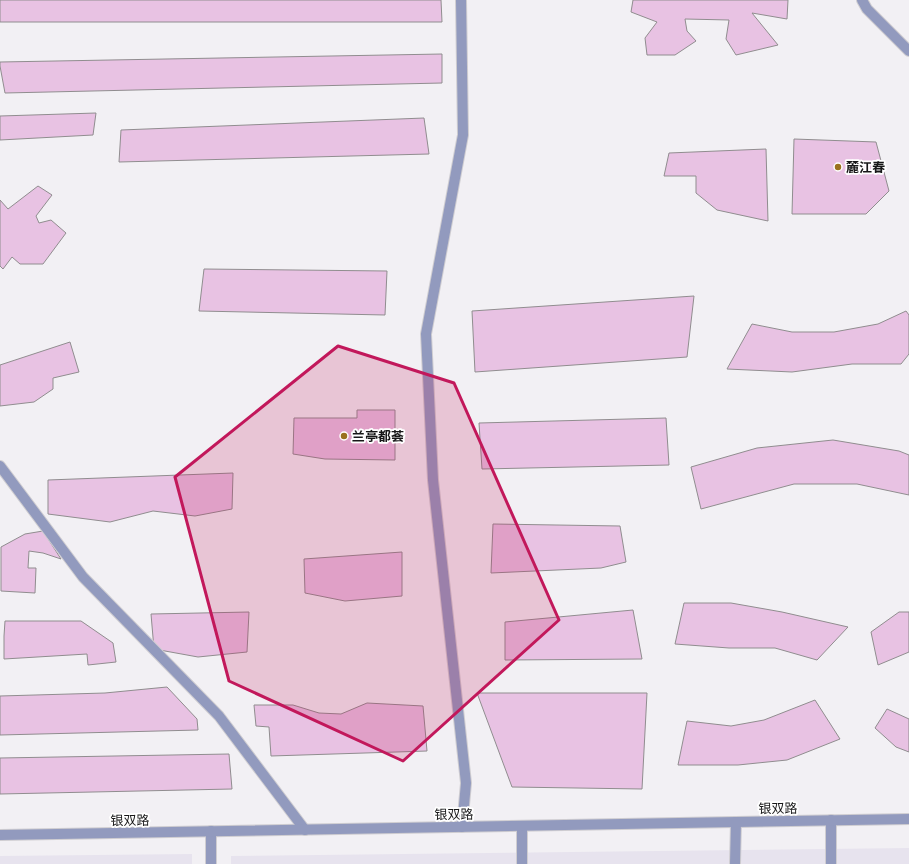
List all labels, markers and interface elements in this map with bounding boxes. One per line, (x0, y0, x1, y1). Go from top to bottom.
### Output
place label: 麓江春 (846, 159, 885, 176)
marker: 麓江春 (833, 162, 843, 172)
place label: 兰亭都荟 (352, 428, 404, 445)
marker: 兰亭都荟 (339, 431, 349, 441)
street label: 银双路 (758, 800, 798, 817)
street label: 银双路 (434, 806, 474, 823)
street label: 银双路 (110, 812, 150, 829)

